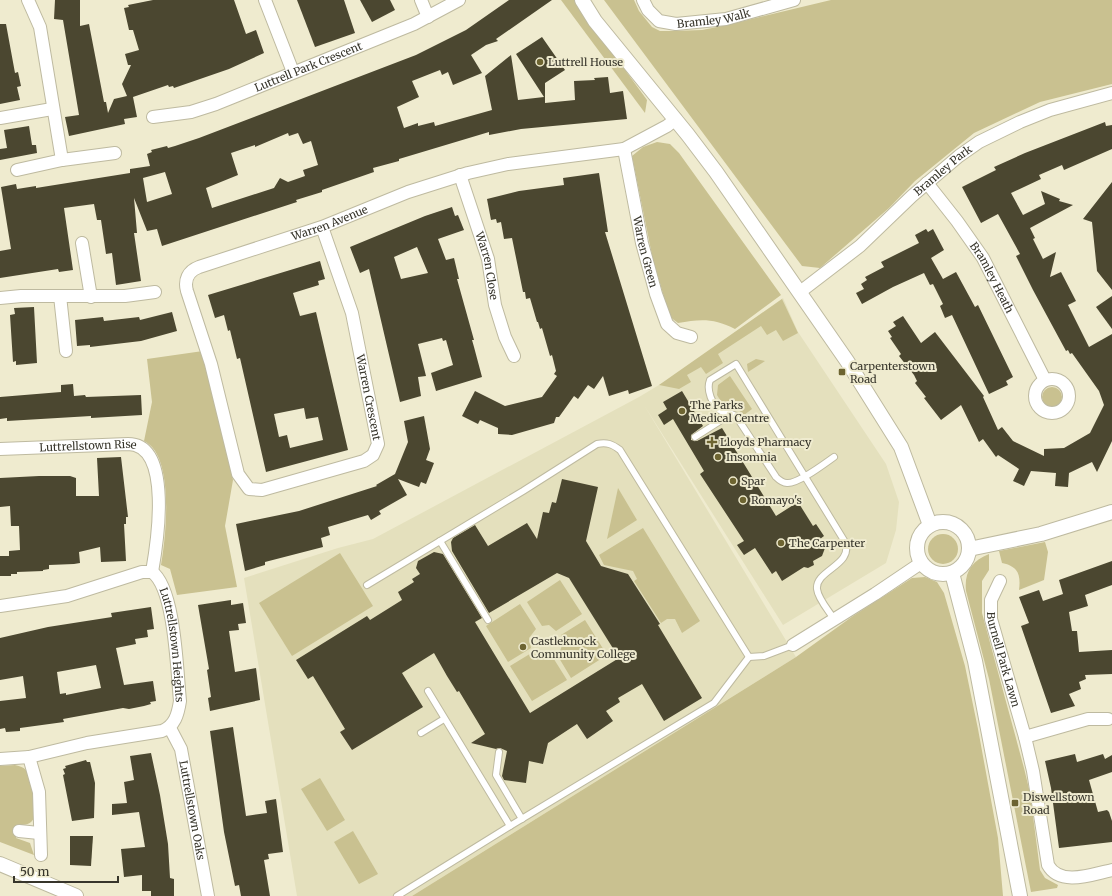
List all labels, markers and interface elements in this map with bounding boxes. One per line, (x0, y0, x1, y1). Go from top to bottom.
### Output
street label: Bramley Walk (676, 6, 752, 31)
street label: Luttrell Park Crescent (252, 39, 365, 95)
place label: Luttrell House (548, 55, 623, 69)
marker: Luttrell House (535, 57, 545, 67)
street label: Bramley Park (911, 142, 975, 198)
street label: Warren Avenue (289, 202, 370, 244)
street label: Warren Green (630, 214, 661, 290)
street label: Warren Close (472, 229, 501, 301)
street label: Bramley Heath (967, 239, 1017, 316)
street label: Warren Crescent (353, 352, 384, 442)
place label: Carpenterstown Road (850, 359, 936, 386)
marker: Carpenterstown Road (837, 367, 847, 377)
place label: The Parks Medical Centre (690, 398, 769, 425)
marker: The Parks Medical Centre (677, 406, 687, 416)
place label: Lloyds Pharmacy (720, 435, 812, 449)
street label: Luttrellstown Rise (39, 437, 138, 454)
marker: Lloyds Pharmacy (707, 437, 717, 447)
place label: Insomnia (726, 450, 777, 464)
marker: Insomnia (713, 452, 723, 462)
place label: Spar (741, 474, 765, 488)
marker: Spar (728, 476, 738, 486)
place label: Romayo's (751, 493, 802, 507)
marker: Romayo's (738, 495, 748, 505)
place label: The Carpenter (789, 536, 865, 550)
marker: The Carpenter (776, 538, 786, 548)
street label: Luttrellstown Heights (157, 585, 187, 703)
street label: Burnell Park Lawn (984, 612, 1023, 709)
place label: Castleknock Community College (531, 634, 635, 661)
marker: Castleknock Community College (518, 642, 528, 652)
street label: Luttrellstown Oaks (176, 759, 208, 861)
place label: Diswellstown Road (1023, 790, 1095, 817)
marker: Diswellstown Road (1010, 798, 1020, 808)
scale bar (14, 858, 118, 884)
text: 50 m (20, 864, 49, 879)

